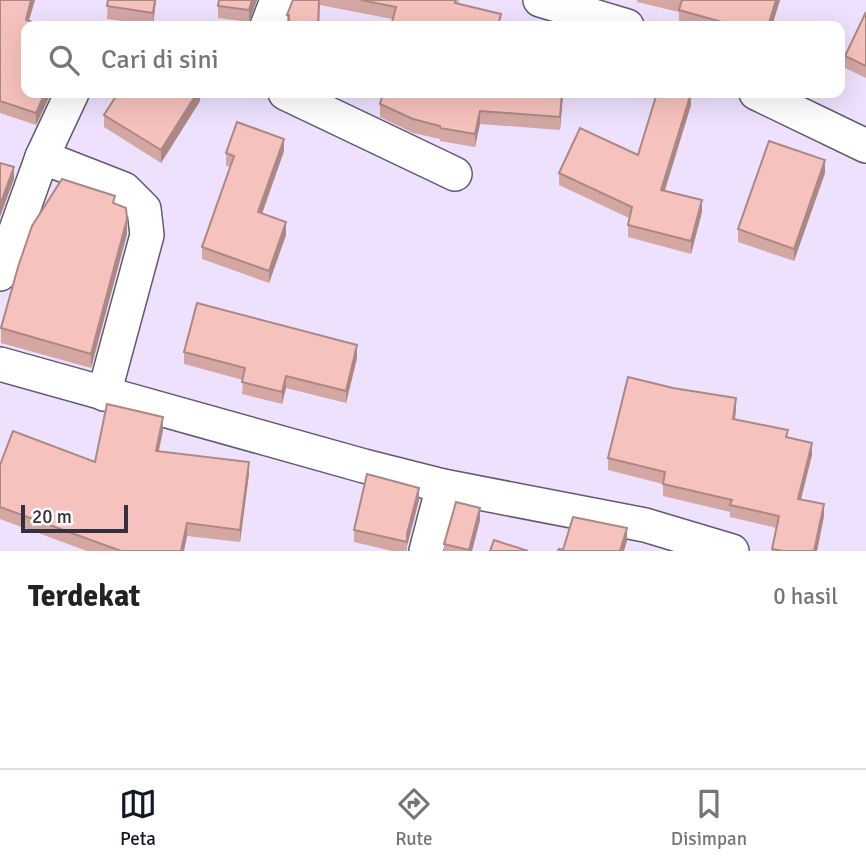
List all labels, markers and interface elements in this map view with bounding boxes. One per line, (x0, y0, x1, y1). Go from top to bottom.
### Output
search box (21, 21, 845, 98)
icon: search (45, 41, 83, 79)
text: Cari di sini (101, 44, 219, 76)
scale bar (21, 502, 128, 534)
text: 20 m (32, 505, 72, 529)
text: Terdekat (28, 578, 140, 615)
text: 0 hasil (773, 582, 838, 611)
tab: Peta (119, 785, 157, 851)
tab: Rute (395, 785, 433, 851)
tab: Disimpan (671, 785, 747, 851)

